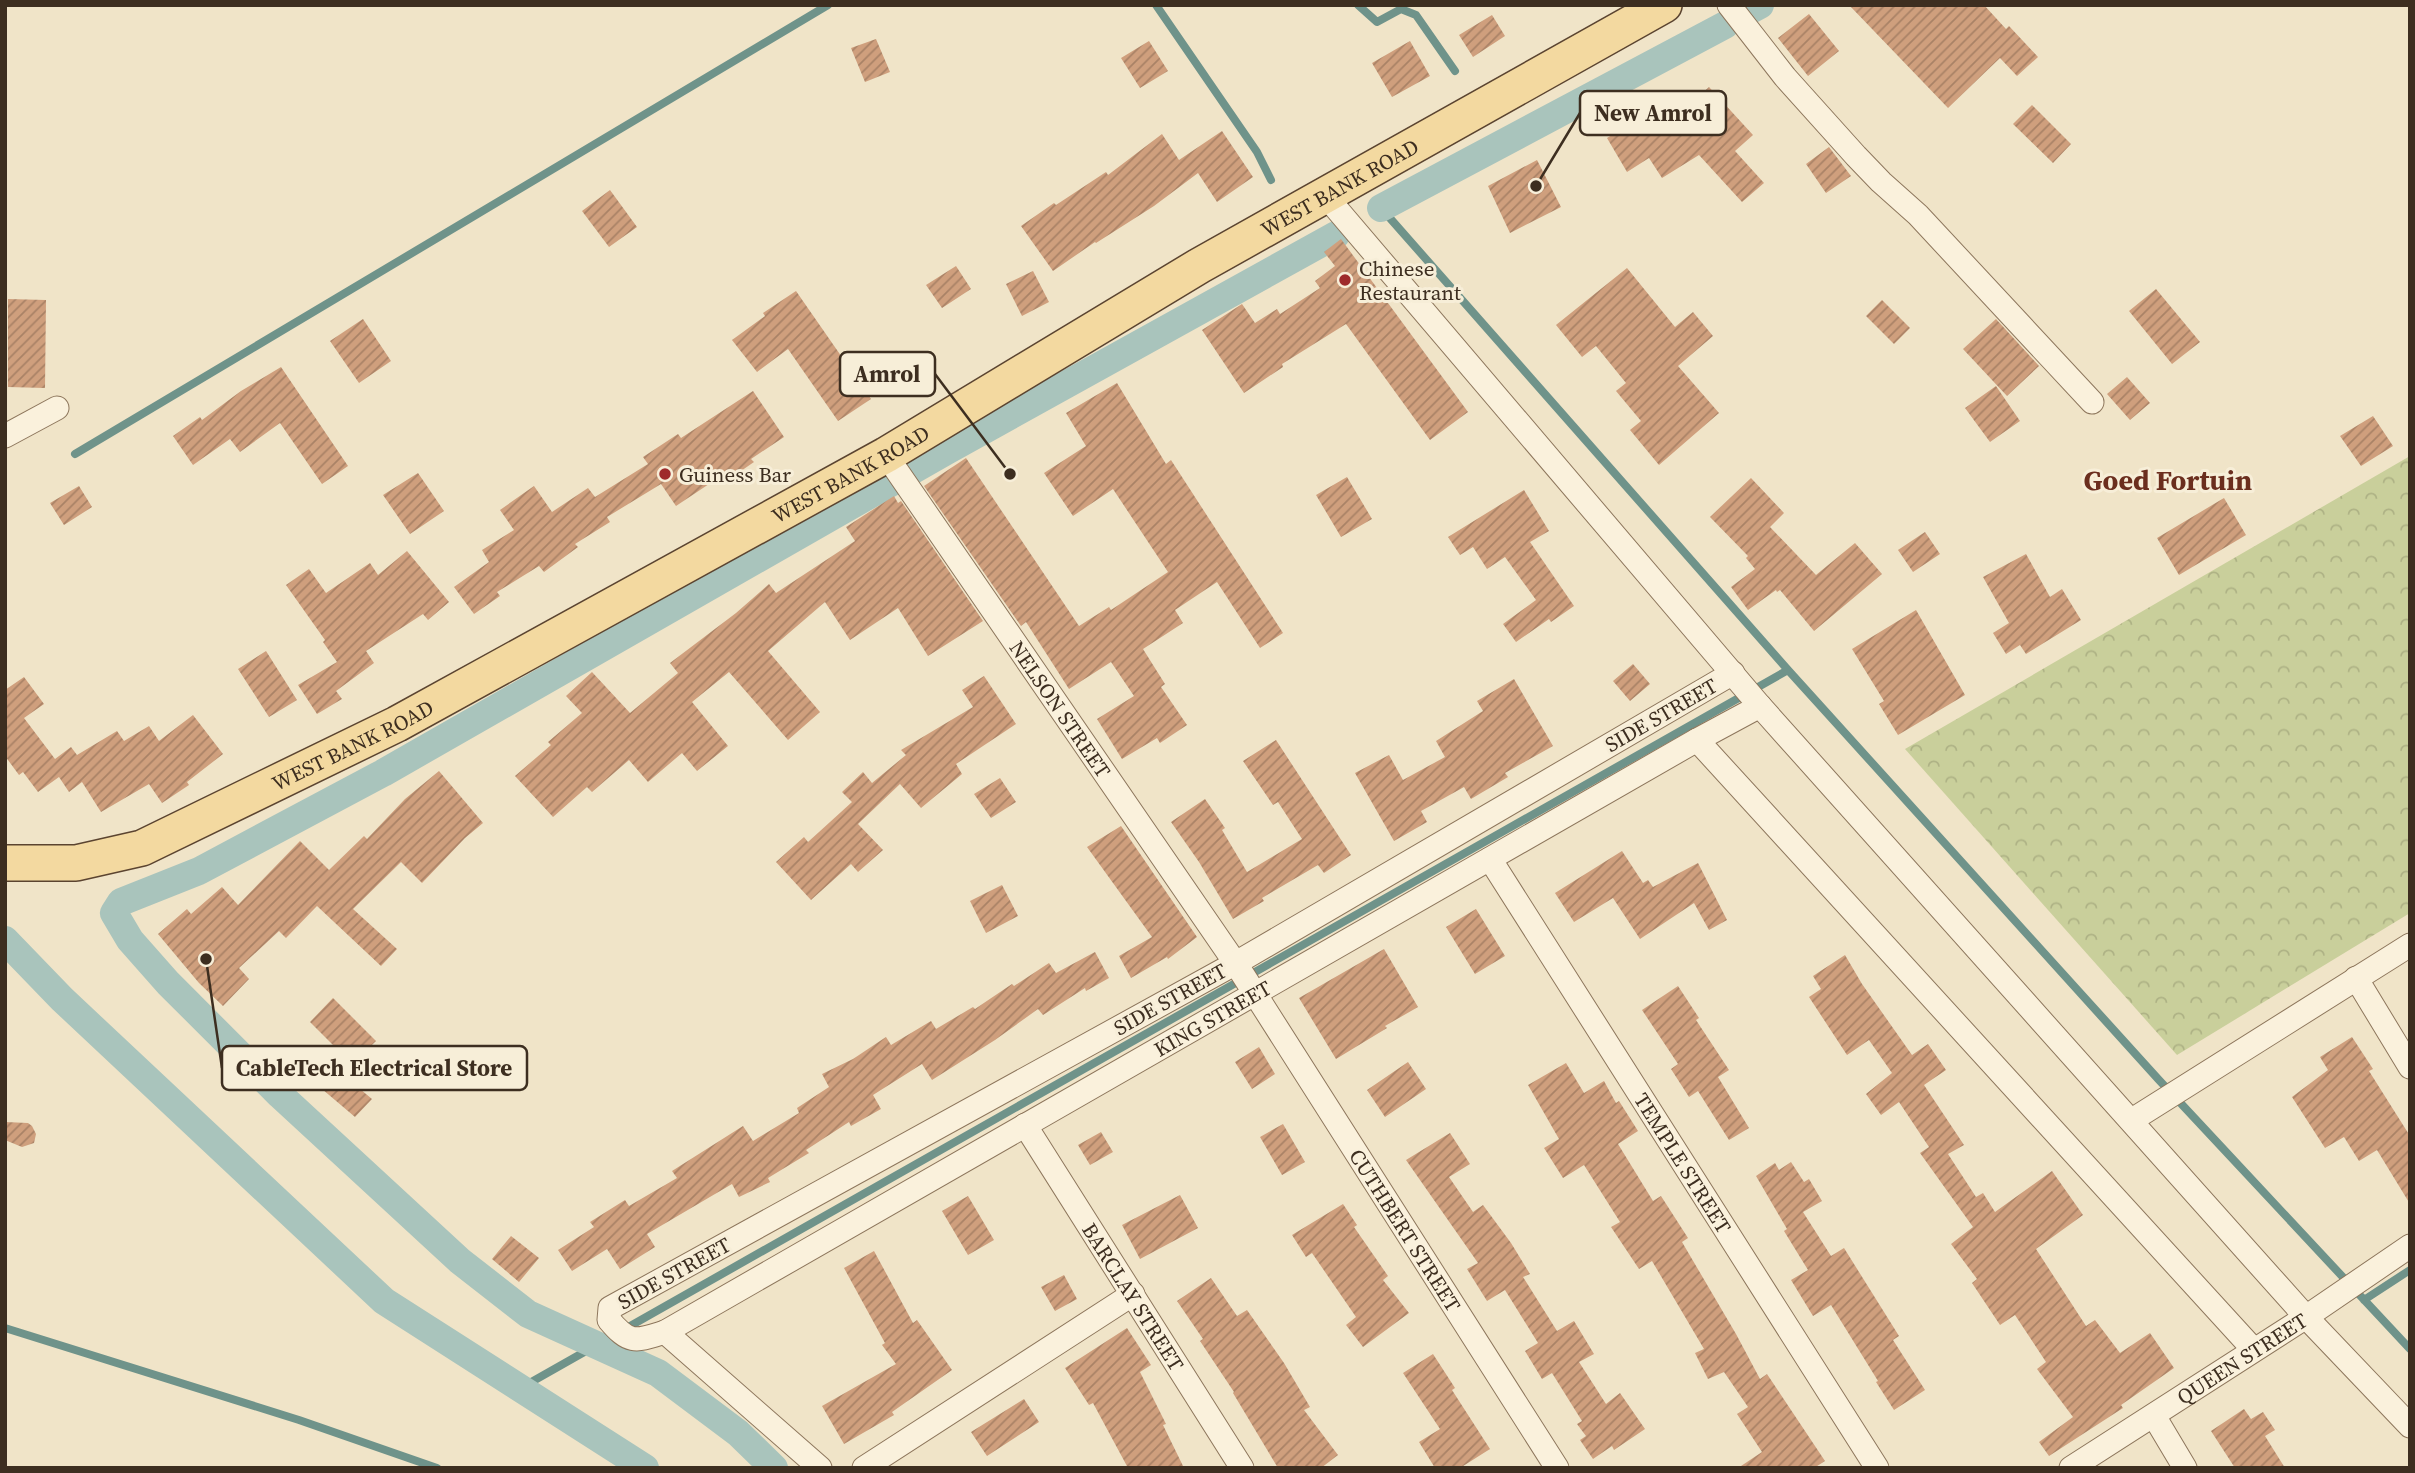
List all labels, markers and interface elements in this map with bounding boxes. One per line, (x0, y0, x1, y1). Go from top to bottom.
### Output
callout: New Amrol (1580, 91, 1726, 135)
text: New Amrol (1594, 97, 1712, 129)
street label: WEST BANK ROAD (1255, 131, 1424, 243)
place label: Chinese Restaurant (1359, 254, 1461, 307)
marker: Chinese Restaurant (1337, 272, 1353, 288)
callout: Amrol (840, 352, 935, 396)
text: Amrol (853, 358, 921, 390)
street label: WEST BANK ROAD (766, 418, 935, 530)
place label: Guiness Bar (679, 460, 791, 489)
district label: Goed Fortuin (2084, 461, 2252, 499)
marker: Guiness Bar (657, 466, 673, 482)
street label: NELSON STREET (1003, 634, 1118, 783)
street label: SIDE STREET (1600, 671, 1723, 759)
street label: WEST BANK ROAD (267, 692, 438, 797)
street label: SIDE STREET (1108, 956, 1232, 1042)
street label: KING STREET (1148, 973, 1277, 1063)
callout: CableTech Electrical Store (222, 1046, 527, 1090)
text: CableTech Electrical Store (236, 1052, 512, 1084)
street label: TEMPLE STREET (1628, 1087, 1739, 1239)
street label: CUTHBERT STREET (1343, 1143, 1468, 1317)
street label: BARCLAY STREET (1076, 1217, 1191, 1376)
street label: SIDE STREET (612, 1230, 736, 1316)
street label: QUEEN STREET (2171, 1305, 2313, 1411)

